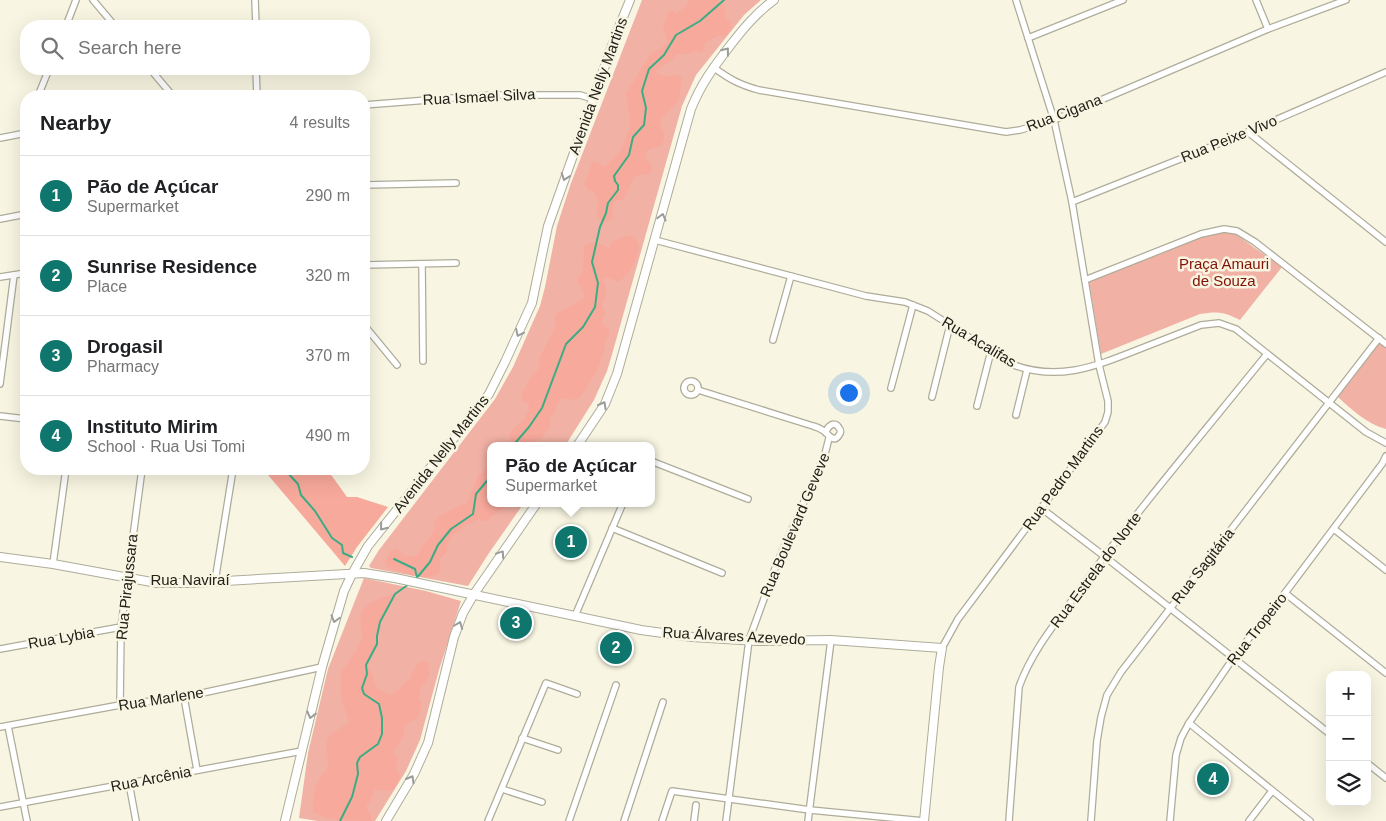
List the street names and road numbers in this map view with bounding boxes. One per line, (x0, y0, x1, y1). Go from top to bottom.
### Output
street label: Avenida Nelly Martins (565, 15, 630, 157)
street label: Rua Ismael Silva (422, 85, 536, 108)
street label: Rua Cigana (1024, 90, 1104, 135)
street label: Rua Peixe Vivo (1178, 111, 1279, 166)
street label: Rua Acalifas (939, 313, 1019, 370)
street label: Avenida Nelly Martins (389, 391, 492, 516)
street label: Rua Pedro Martins (1019, 422, 1106, 533)
street label: Rua Boulevard Geveve (756, 450, 833, 600)
street label: Rua Estrela do Norte (1047, 509, 1145, 631)
street label: Rua Sagitária (1168, 524, 1238, 607)
street label: Rua Pirajussara (112, 532, 141, 641)
street label: Rua Naviraí (150, 571, 230, 588)
street label: Rua Tropeiro (1223, 589, 1290, 668)
street label: Rua Lybia (26, 623, 96, 652)
street label: Rua Álvares Azevedo (662, 623, 806, 648)
street label: Rua Marlene (117, 683, 205, 714)
street label: Rua Arcênia (109, 762, 193, 795)

